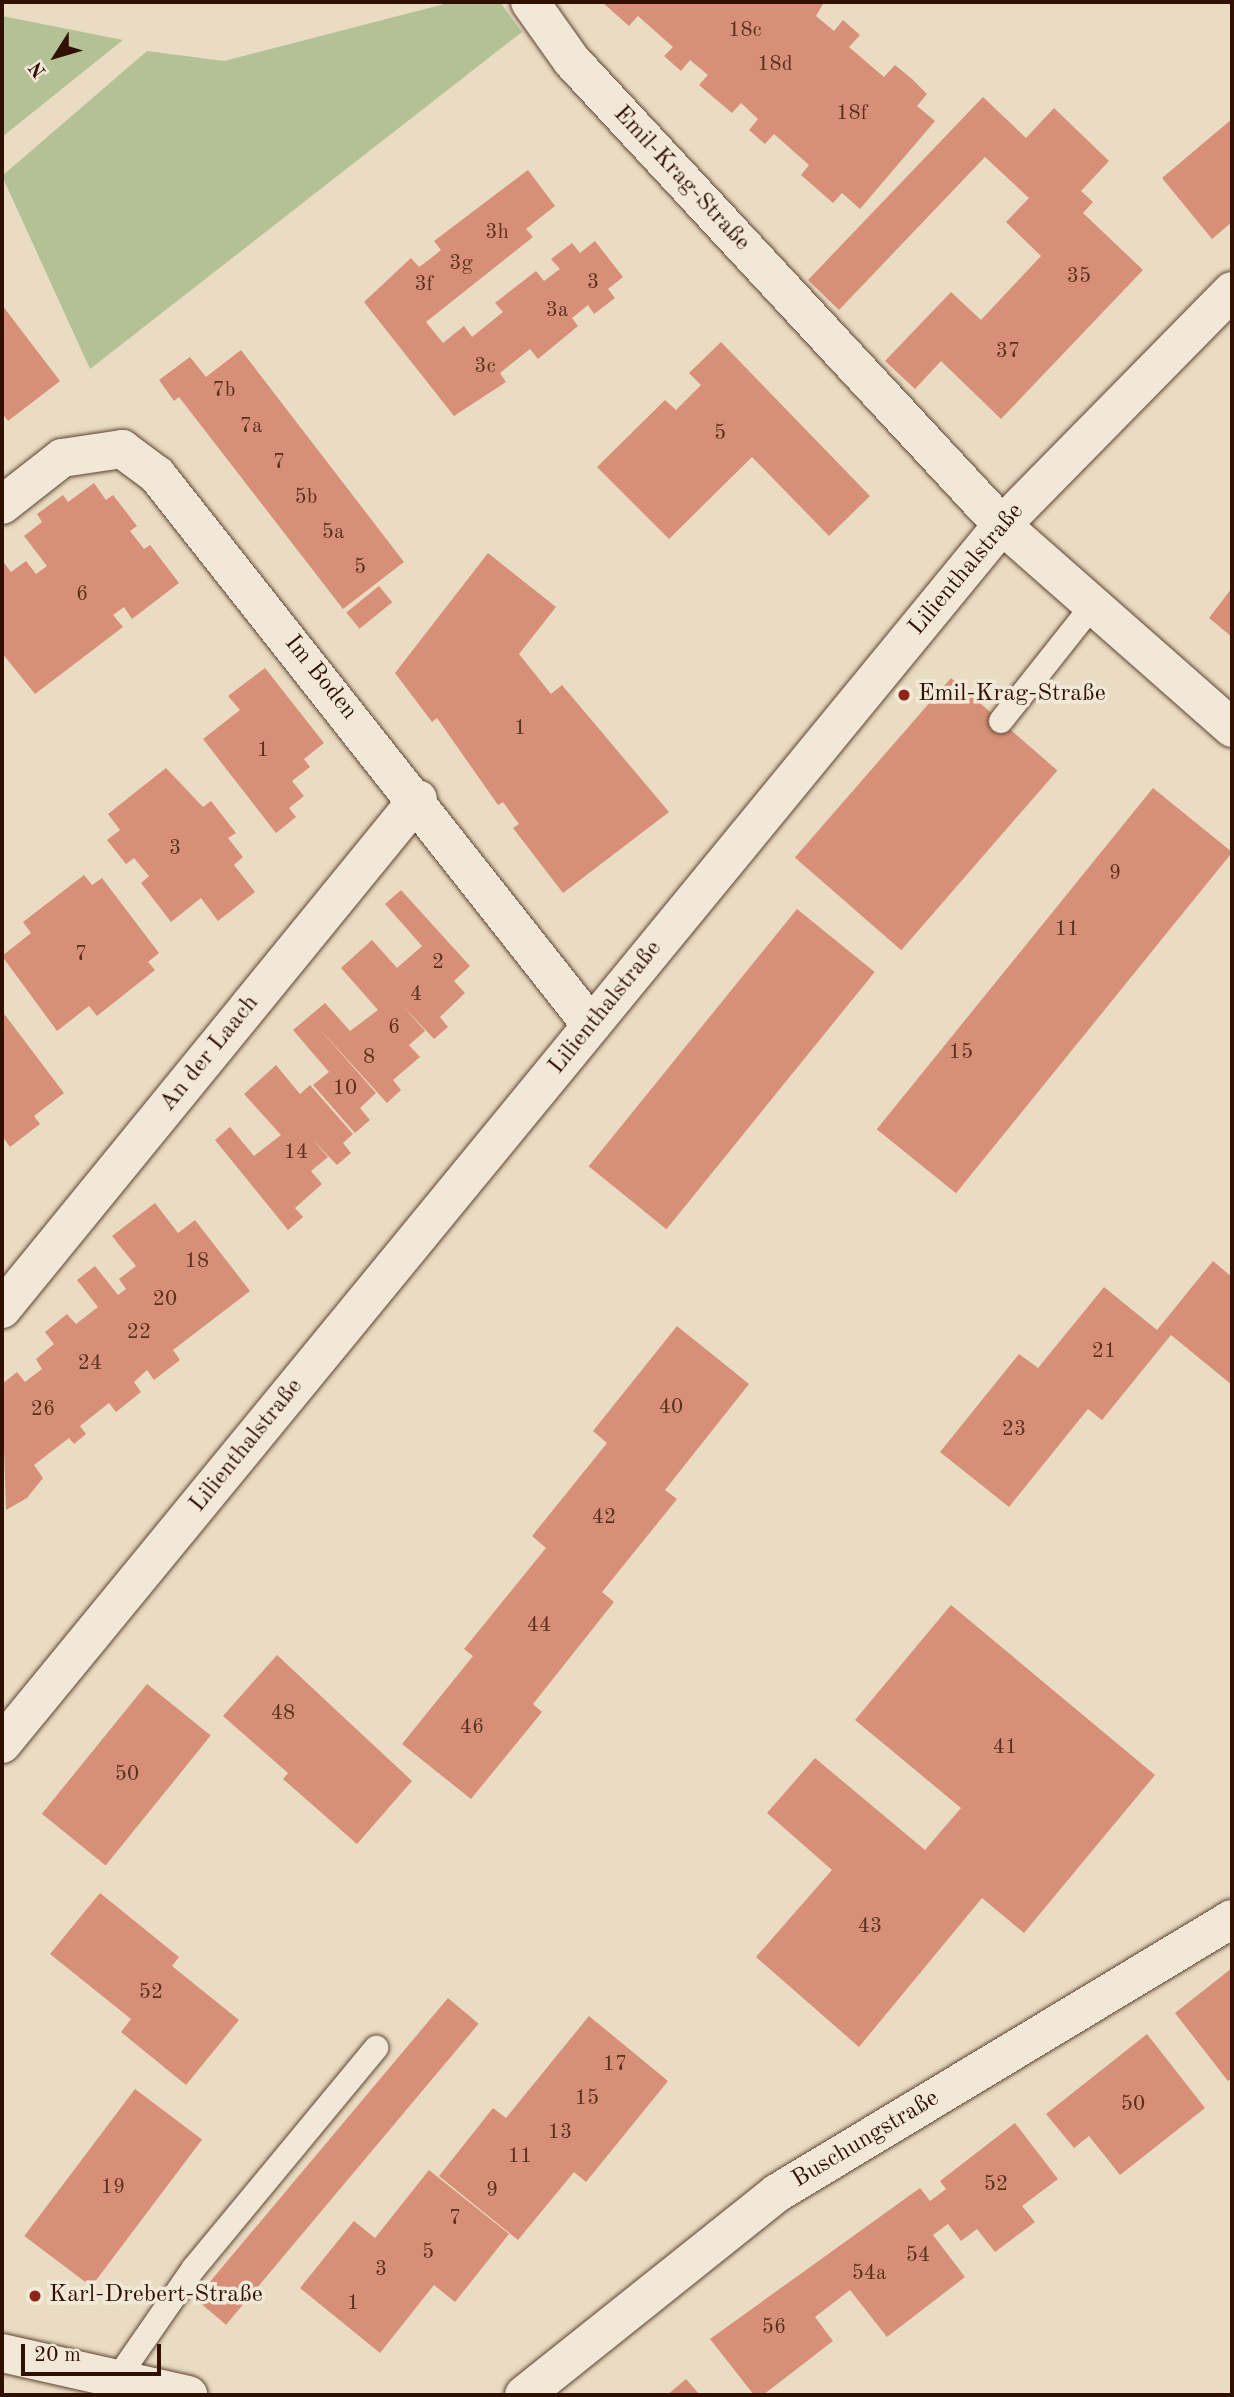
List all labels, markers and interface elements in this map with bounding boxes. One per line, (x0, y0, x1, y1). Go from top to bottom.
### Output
house number: 18c (728, 18, 762, 44)
north arrow (21, 21, 91, 91)
house number: 18d (757, 52, 793, 78)
text: N (27, 57, 51, 80)
street label: Emil-Krag-Straße (606, 101, 756, 257)
house number: 18f (836, 101, 868, 127)
house number: 3h (485, 220, 509, 246)
house number: 3g (449, 251, 473, 277)
house number: 35 (1067, 264, 1091, 290)
house number: 3 (587, 270, 599, 296)
house number: 3f (414, 272, 434, 298)
house number: 3a (546, 298, 568, 324)
house number: 37 (996, 339, 1020, 365)
house number: 3c (474, 354, 496, 380)
house number: 7b (213, 378, 235, 404)
house number: 7a (240, 414, 262, 440)
house number: 5 (714, 421, 726, 447)
house number: 7 (273, 450, 285, 476)
house number: 5b (295, 485, 317, 511)
street label: Lilienthalstraße (903, 498, 1031, 642)
house number: 5a (322, 520, 344, 546)
house number: 5 (354, 555, 366, 581)
house number: 6 (76, 582, 88, 608)
street label: Im Boden (277, 630, 363, 726)
place label: Emil-Krag-Straße (918, 681, 1106, 709)
marker: Emil-Krag-Straße (896, 687, 912, 703)
house number: 1 (514, 716, 526, 742)
house number: 1 (257, 738, 269, 764)
house number: 3 (169, 836, 181, 862)
house number: 9 (1109, 861, 1121, 887)
house number: 11 (1055, 917, 1079, 943)
street label: Lilienthalstraße (543, 935, 669, 1081)
house number: 7 (75, 942, 87, 968)
house number: 2 (432, 950, 444, 976)
house number: 4 (410, 982, 422, 1008)
street label: An der Laach (154, 990, 266, 1118)
house number: 6 (388, 1015, 400, 1041)
house number: 15 (949, 1040, 973, 1066)
house number: 8 (363, 1045, 375, 1071)
house number: 10 (333, 1076, 357, 1102)
house number: 14 (284, 1140, 308, 1166)
house number: 18 (185, 1249, 209, 1275)
house number: 20 (153, 1287, 177, 1313)
house number: 22 (127, 1320, 151, 1346)
house number: 21 (1092, 1339, 1116, 1365)
house number: 24 (78, 1351, 102, 1377)
street label: Lilienthalstraße (184, 1373, 310, 1519)
house number: 40 (659, 1395, 683, 1421)
house number: 26 (31, 1397, 55, 1423)
house number: 23 (1002, 1417, 1026, 1443)
house number: 42 (592, 1505, 616, 1531)
house number: 44 (527, 1613, 551, 1639)
house number: 48 (271, 1701, 295, 1727)
house number: 46 (460, 1715, 484, 1741)
house number: 41 (993, 1735, 1017, 1761)
house number: 50 (115, 1762, 139, 1788)
house number: 43 (858, 1914, 882, 1940)
house number: 52 (139, 1980, 163, 2006)
house number: 17 (603, 2052, 627, 2078)
street label: Buschungstraße (787, 2085, 945, 2195)
house number: 15 (575, 2086, 599, 2112)
house number: 50 (1121, 2092, 1145, 2118)
house number: 13 (548, 2120, 572, 2146)
house number: 11 (508, 2144, 532, 2170)
house number: 52 (984, 2172, 1008, 2198)
house number: 19 (101, 2175, 125, 2201)
house number: 9 (486, 2178, 498, 2204)
house number: 7 (449, 2206, 461, 2232)
house number: 5 (422, 2240, 434, 2266)
house number: 54 (906, 2243, 930, 2269)
house number: 3 (375, 2257, 387, 2283)
house number: 54a (852, 2261, 886, 2287)
place label: Karl-Drebert-Straße (49, 2282, 263, 2310)
marker: Karl-Drebert-Straße (27, 2288, 43, 2304)
house number: 1 (347, 2291, 359, 2317)
house number: 56 (762, 2315, 786, 2341)
scale bar (24, 2330, 164, 2374)
text: 20 m (34, 2345, 81, 2366)

